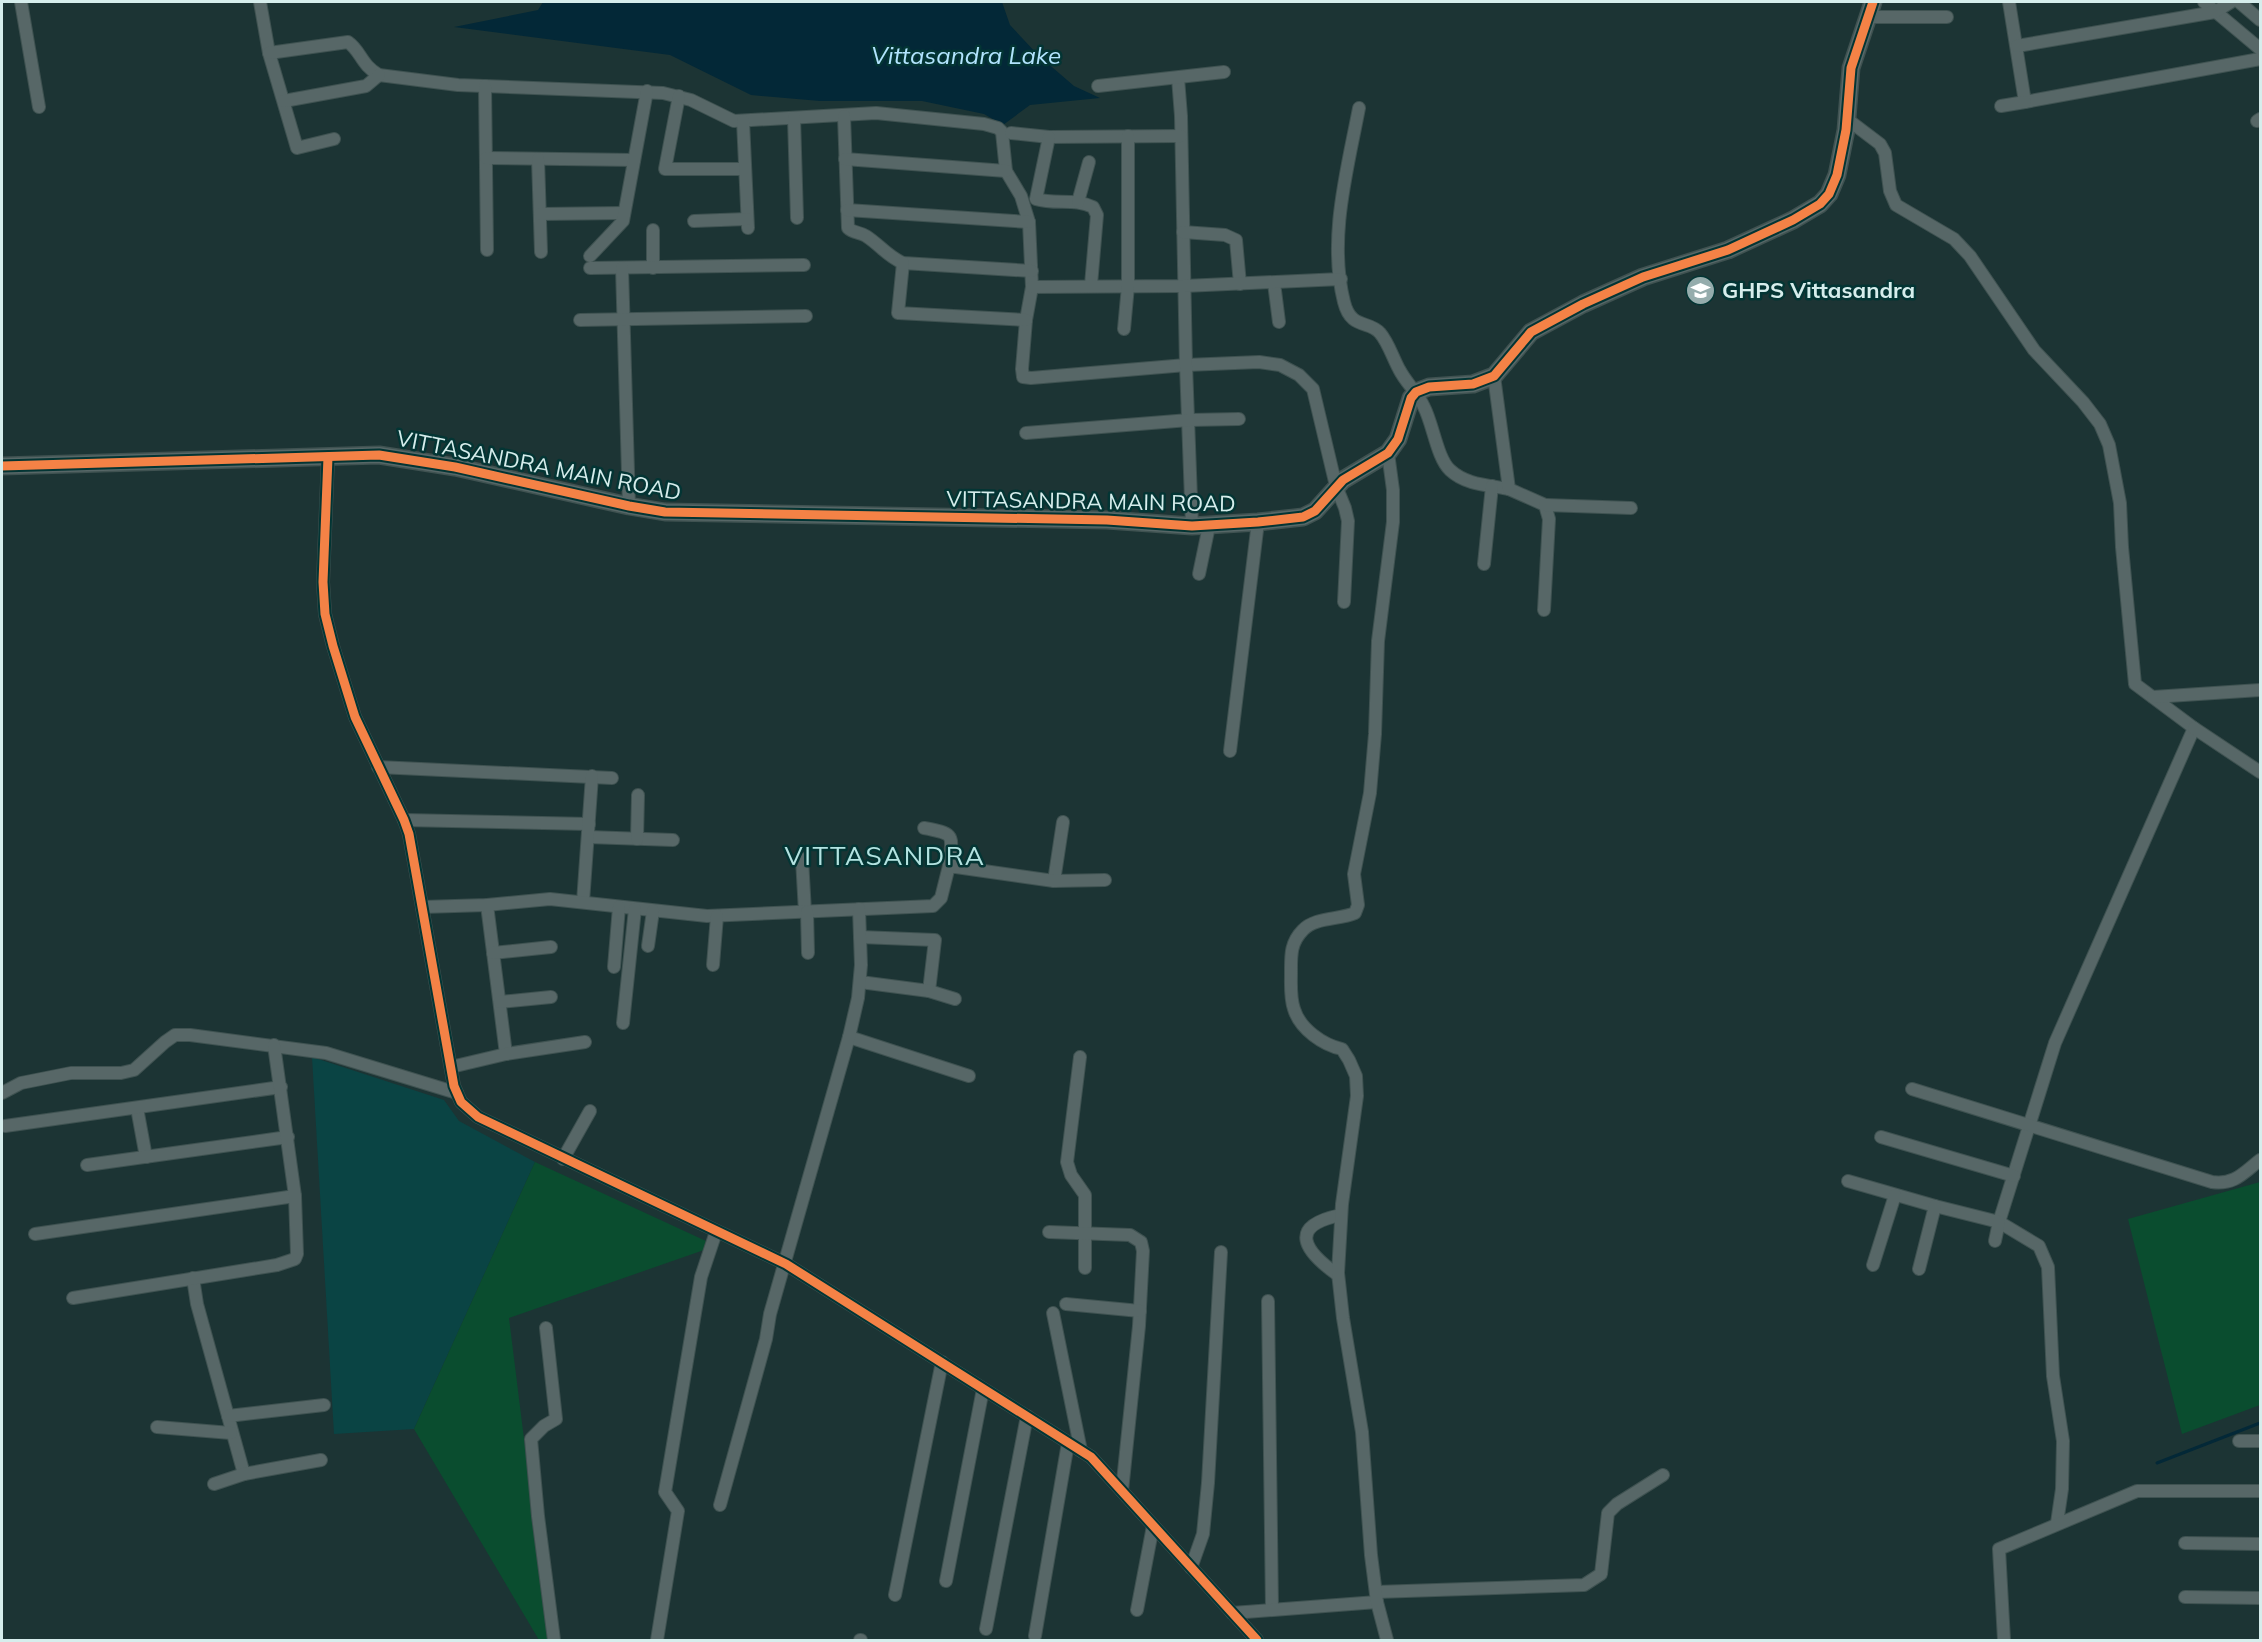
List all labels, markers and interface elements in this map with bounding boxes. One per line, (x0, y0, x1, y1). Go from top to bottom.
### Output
water label: Vittasandra Lake (871, 40, 1061, 70)
school or university icon: GHPS Vittasandra (1685, 274, 1717, 306)
place label: GHPS Vittasandra (1722, 276, 1915, 304)
street label: VITTASANDRA MAIN ROAD (394, 424, 684, 506)
street label: VITTASANDRA MAIN ROAD (946, 484, 1236, 518)
district label: VITTASANDRA (785, 839, 985, 872)

